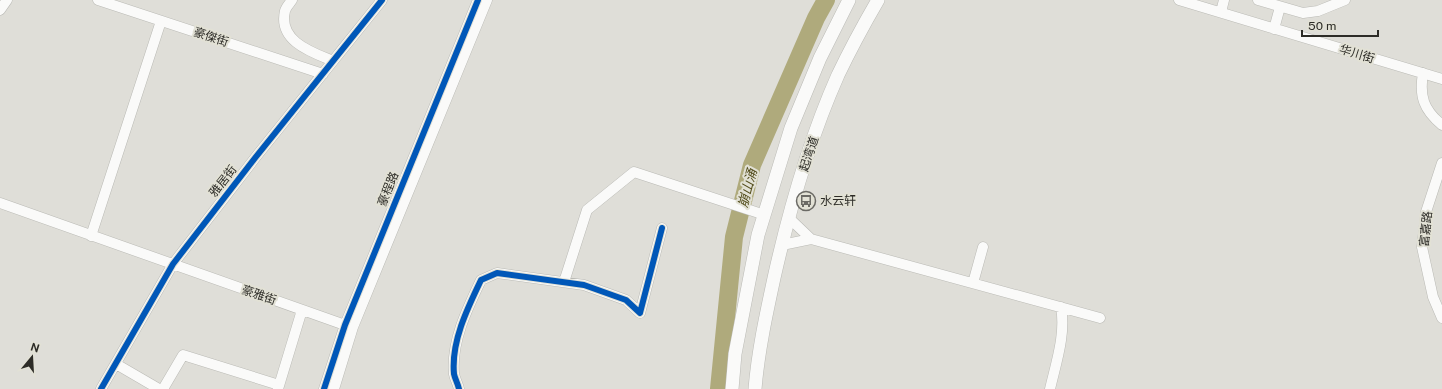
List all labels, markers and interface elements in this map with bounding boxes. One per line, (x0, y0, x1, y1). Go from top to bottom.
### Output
scale bar (1302, 12, 1378, 38)
text: 50 m (1308, 19, 1336, 33)
street label: 豪傑街 (192, 25, 230, 49)
street label: 华川街 (1338, 42, 1376, 66)
street label: 起湾道 (797, 135, 821, 173)
street label: 雅居街 (206, 163, 240, 199)
water label: 崩山涌 (735, 165, 760, 209)
street label: 豪程路 (375, 170, 401, 208)
bus stop icon: 水云轩 (795, 190, 817, 212)
place label: 水云轩 (820, 194, 856, 208)
street label: 富嘉路 (1417, 210, 1435, 248)
street label: 豪雅街 (240, 283, 278, 307)
north arrow (12, 337, 52, 377)
text: N (29, 340, 41, 355)

